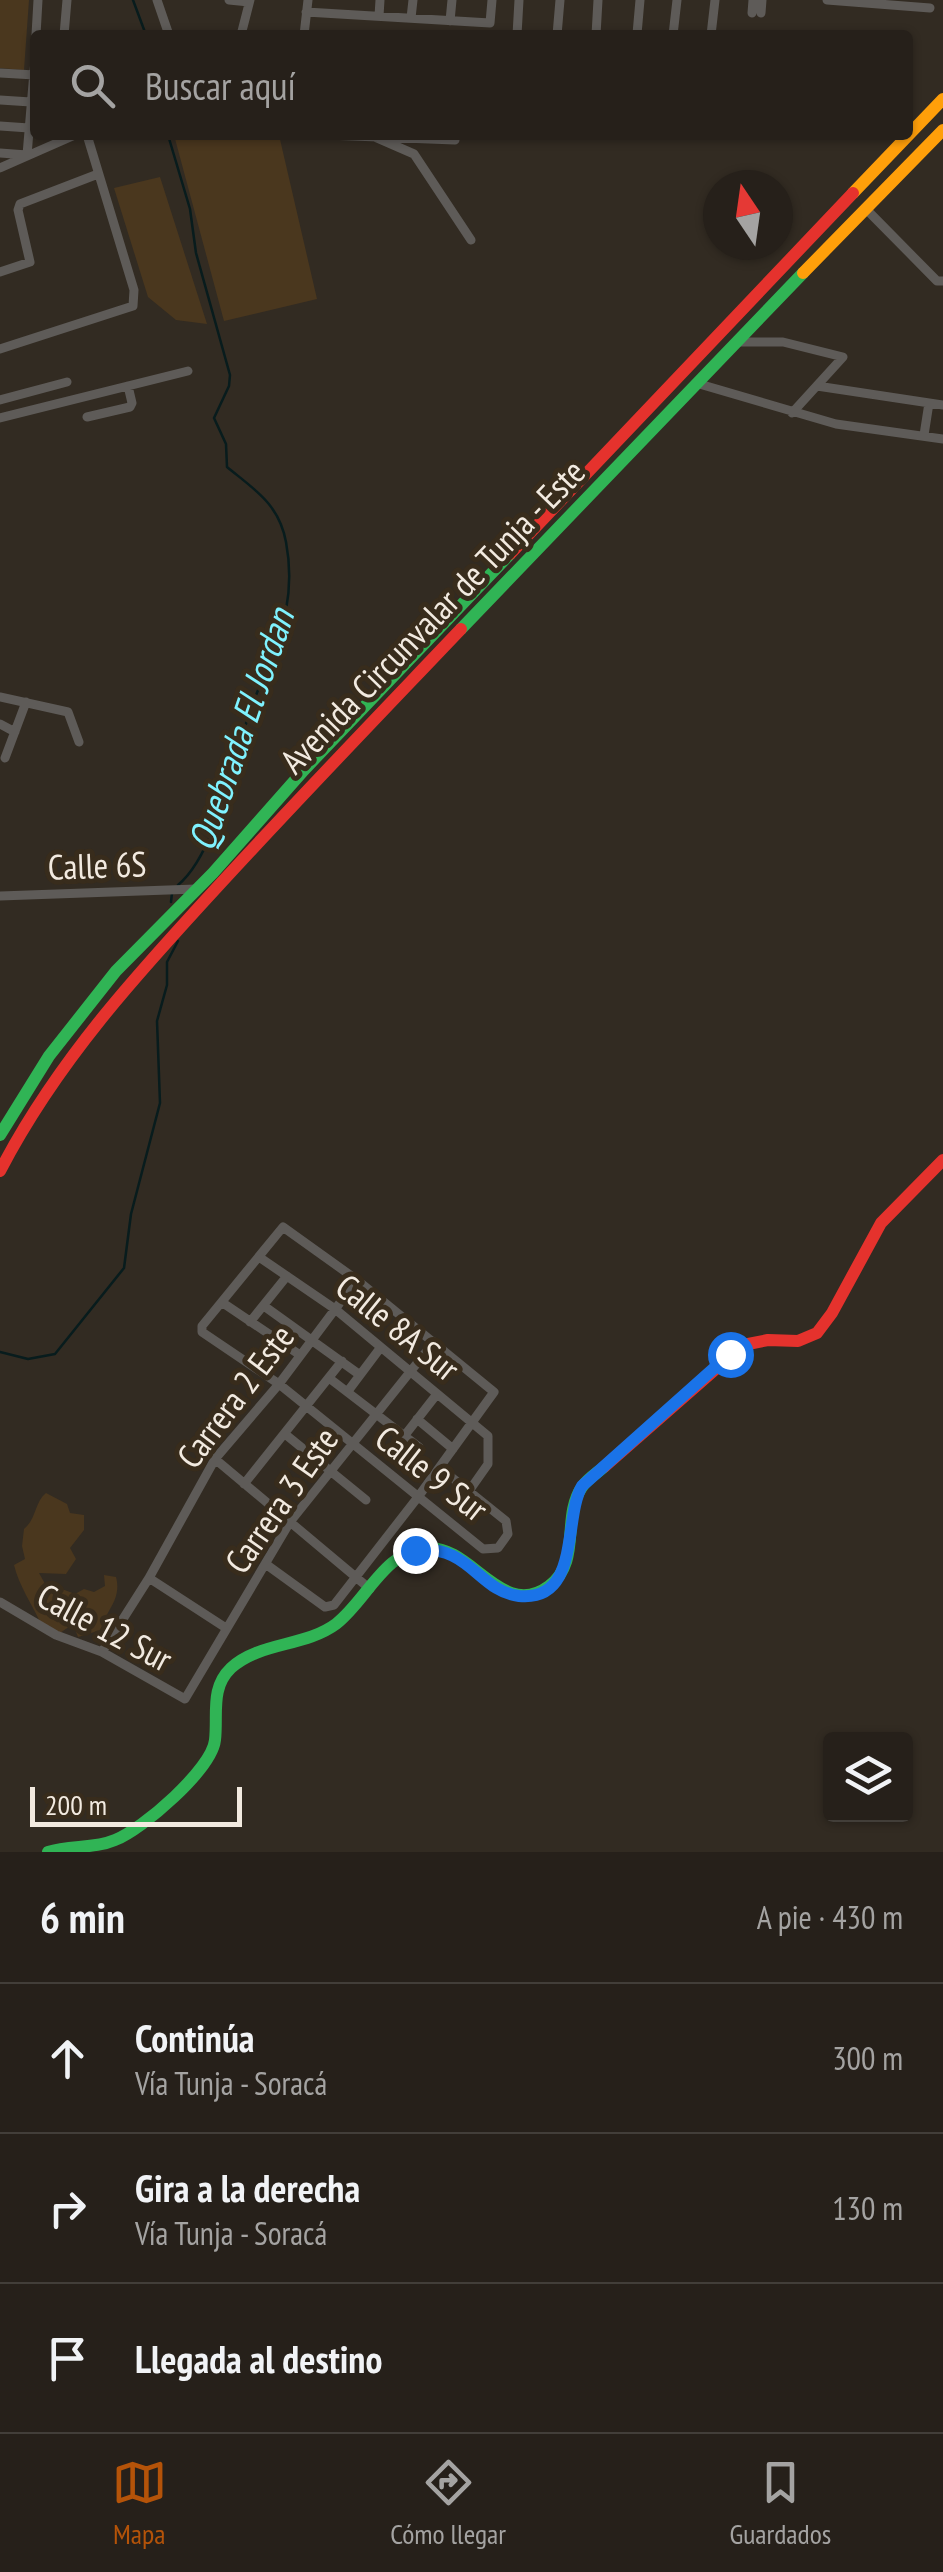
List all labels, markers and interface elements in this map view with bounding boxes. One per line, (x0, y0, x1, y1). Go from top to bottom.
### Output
search box (30, 30, 913, 140)
icon: search (65, 58, 120, 113)
text: Buscar aquí (145, 61, 296, 110)
north arrow (703, 170, 793, 260)
street label: Avenida Circunvalar de Tunja - Este (270, 449, 594, 783)
water label: Quebrada El Jordan (176, 600, 305, 856)
street label: Calle 6S (47, 840, 147, 890)
street label: Calle 8A Sur (327, 1263, 470, 1391)
street label: Carrera 2 Este (166, 1315, 304, 1477)
route start (708, 1332, 754, 1378)
street label: Calle 9 Sur (366, 1415, 498, 1532)
street label: Carrera 3 Este (214, 1418, 348, 1582)
route end (393, 1528, 439, 1574)
street label: Calle 12 Sur (30, 1572, 181, 1682)
map controls (823, 1732, 913, 1822)
button: layers (823, 1732, 913, 1822)
scale bar (30, 1782, 242, 1826)
text: 200 m (45, 1786, 107, 1823)
text: 6 min (40, 1890, 125, 1945)
text: A pie · 430 m (757, 1896, 903, 1938)
text: Continúa (135, 2013, 255, 2062)
icon: ahead (40, 2031, 95, 2086)
text: 300 m (832, 2037, 903, 2079)
text: Vía Tunja - Soracá (135, 2062, 327, 2104)
text: Gira a la derecha (135, 2163, 360, 2212)
icon: right (40, 2181, 95, 2236)
text: 130 m (832, 2187, 903, 2229)
text: Vía Tunja - Soracá (135, 2212, 327, 2254)
icon: arrive (40, 2331, 95, 2386)
text: Llegada al destino (135, 2334, 382, 2383)
tab: Mapa (112, 2455, 167, 2552)
tab: Cómo llegar (390, 2455, 506, 2552)
tab: Guardados (729, 2455, 831, 2552)

